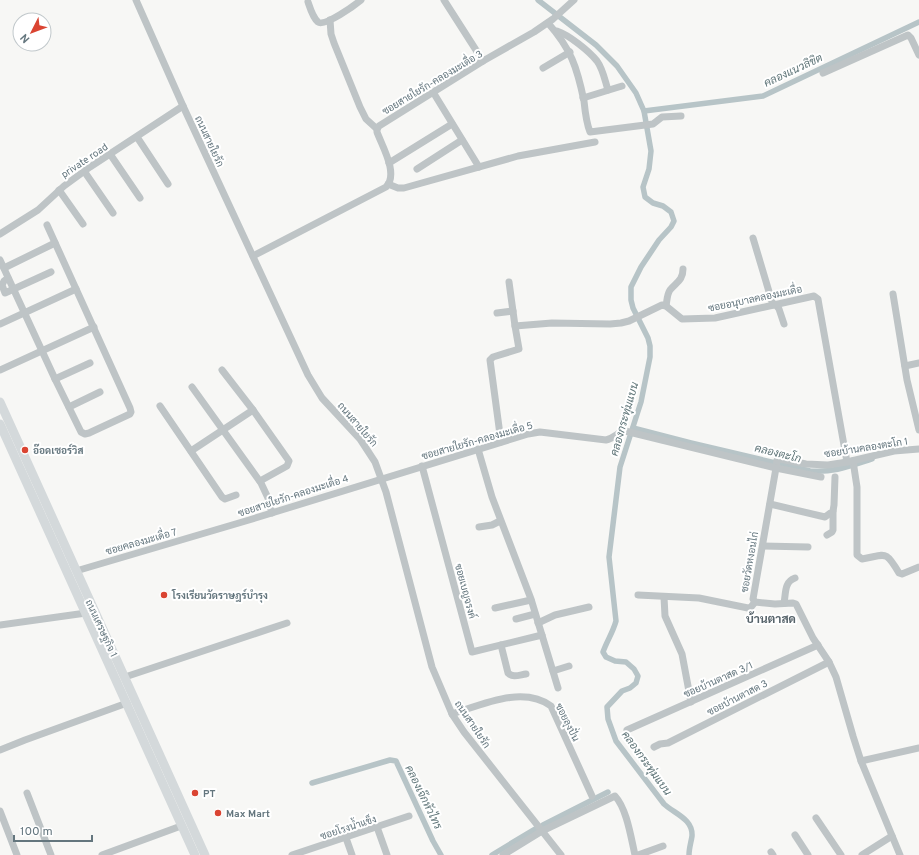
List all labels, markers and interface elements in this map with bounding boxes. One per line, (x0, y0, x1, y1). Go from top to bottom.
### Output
north arrow (12, 12, 52, 52)
text: N (17, 30, 33, 46)
street label: ซอยสายใยรัก-คลองมะเดื่อ 3 (379, 45, 485, 119)
water label: คลองแนวลิขิต (762, 51, 825, 91)
street label: ถนนสายใยรัก (191, 114, 227, 170)
street label: private road (59, 141, 111, 182)
street label: ซอยอนุบาลคลองมะเดื่อ (707, 280, 804, 316)
water label: คลองกระทุ่มแบน (607, 380, 643, 458)
street label: ถนนสายใยรัก (334, 399, 381, 450)
street label: ซอยสายใยรัก-คลองมะเดื่อ 5 (419, 416, 535, 464)
street label: ซอยบ้านคลองตะโก 1 (823, 434, 909, 462)
water label: คลองตะโก (753, 439, 803, 467)
place label: อ๊อดเซอร์วิส (33, 443, 83, 458)
marker: อ๊อดเซอร์วิส (20, 445, 30, 455)
street label: ซอยสายใยรัก-คลองมะเดื่อ 4 (236, 470, 350, 520)
street label: ซอยคลองมะเดื่อ 7 (103, 523, 179, 559)
street label: ซอยวัดหงอนไก่ (738, 530, 762, 594)
street label: ซอยเบญจรงค์ (451, 562, 480, 620)
place label: โรงเรียนวัดราษฎร์บํารุง (171, 588, 268, 603)
marker: โรงเรียนวัดราษฎร์บํารุง (159, 590, 169, 600)
street label: ถนนเศรษฐกิจ 1 (82, 598, 120, 660)
district label: บ้านตาสด (746, 611, 796, 628)
street label: ซอยบ้านตาสด 3/1 (681, 658, 755, 700)
street label: ซอยบ้านตาสด 3 (705, 677, 769, 717)
street label: ถนนสายใยรัก (451, 698, 493, 751)
street label: ซอยลุงปั่น (552, 700, 584, 744)
water label: คลองกระทุ่มแบน (617, 728, 675, 799)
water label: คลองเจ๊กหัวไทร (402, 762, 447, 832)
marker: PT (190, 788, 200, 798)
place label: PT (203, 788, 215, 801)
marker: Max Mart (213, 808, 223, 818)
place label: Max Mart (226, 808, 270, 821)
street label: ซอยโรงน้ำแข็ง (317, 809, 378, 844)
scale bar (14, 817, 92, 843)
text: 100 m (20, 824, 53, 840)

